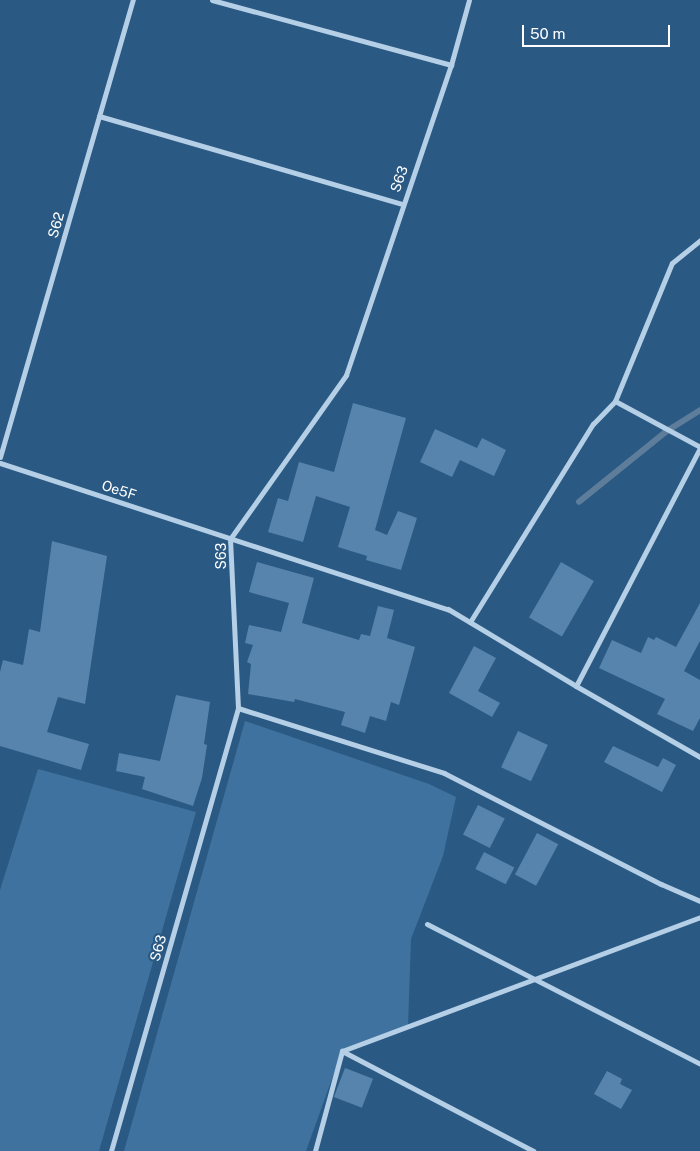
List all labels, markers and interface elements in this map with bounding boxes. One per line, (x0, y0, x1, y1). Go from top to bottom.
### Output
scale bar (525, 15, 672, 47)
text: 50 m (530, 25, 565, 42)
street label: S63 (387, 164, 411, 194)
street label: S62 (44, 210, 68, 240)
street label: Oe5F (100, 477, 138, 503)
street label: S63 (213, 543, 229, 569)
street label: S63 (146, 933, 170, 963)

